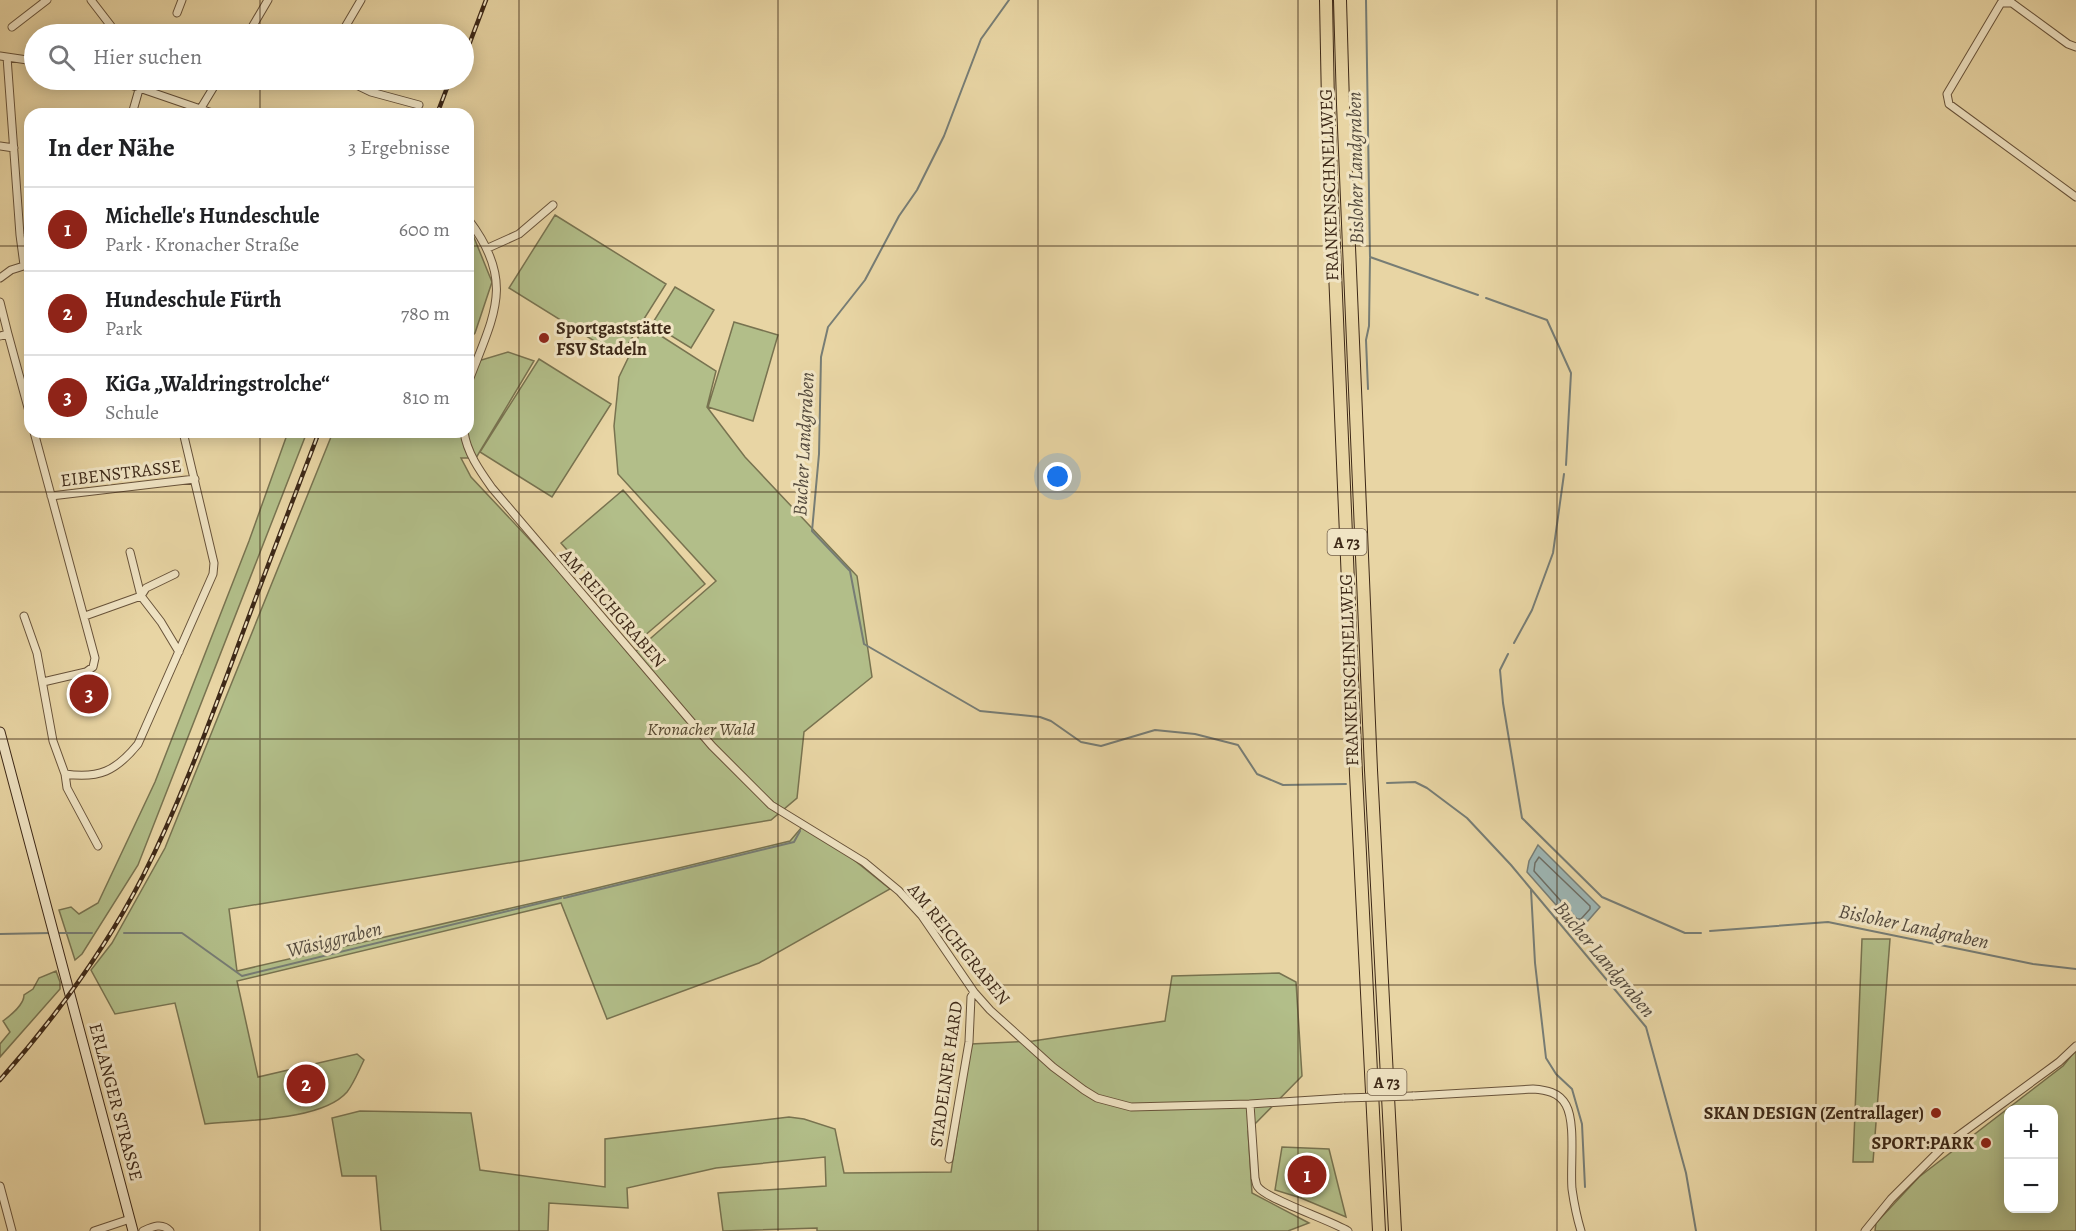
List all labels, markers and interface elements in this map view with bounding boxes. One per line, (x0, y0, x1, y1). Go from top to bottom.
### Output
search box (24, 24, 474, 90)
icon: search (45, 41, 78, 74)
text: Hier suchen (93, 42, 202, 72)
street label: FRANKENSCHNELLWEG (1314, 88, 1344, 282)
water label: Bisloher Landgraben (1341, 91, 1370, 245)
text: In der Nähe (48, 130, 175, 165)
text: 3 Ergebnisse (348, 134, 450, 161)
text: Michelle's Hundeschule (105, 201, 320, 231)
text: 1 (64, 216, 71, 243)
text: 600 m (399, 216, 450, 243)
text: Park · Kronacher Straße (105, 231, 299, 258)
text: Hundeschule Fürth (105, 285, 281, 315)
text: 2 (63, 300, 72, 327)
text: 780 m (401, 300, 450, 327)
text: Park (105, 315, 143, 342)
place label: Sportgaststätte FSV Stadeln (556, 316, 671, 361)
marker: Sportgaststätte FSV Stadeln (537, 331, 551, 345)
text: KiGa „Waldringstrolche“ (105, 369, 330, 399)
water label: Bucher Landgraben (786, 371, 821, 517)
text: 3 (63, 384, 72, 411)
text: 810 m (402, 384, 450, 411)
text: Schule (105, 399, 159, 426)
street label: EIBENSTRASSE (59, 454, 183, 492)
your location (1043, 462, 1072, 491)
road number: A 73 (1328, 529, 1366, 555)
street label: AM REICHGRABEN (554, 543, 671, 673)
street label: FRANKENSCHNELLWEG (1334, 573, 1364, 767)
pin: 3 (70, 672, 109, 716)
park label: Kronacher Wald (647, 717, 756, 741)
street label: AM REICHGRABEN (902, 877, 1016, 1010)
water label: Bucher Landgraben (1548, 895, 1661, 1023)
water label: Bisloher Landgraben (1836, 897, 1991, 956)
water label: Wäsiggraben (284, 915, 385, 964)
street label: STADELNER HARD (924, 999, 968, 1149)
street label: ERLANGER STRASSE (83, 1020, 149, 1184)
pin: 2 (286, 1062, 326, 1106)
road number: A 73 (1368, 1069, 1406, 1095)
place label: SKAN DESIGN (Zentrallager) (1704, 1101, 1924, 1125)
map controls (2004, 1105, 2058, 1213)
button: + (2004, 1105, 2058, 1159)
marker: SKAN DESIGN (Zentrallager) (1929, 1106, 1943, 1120)
place label: SPORT:PARK (1871, 1131, 1974, 1155)
marker: SPORT:PARK (1979, 1136, 1993, 1150)
pin: 1 (1288, 1152, 1326, 1198)
button: − (2004, 1159, 2058, 1213)

